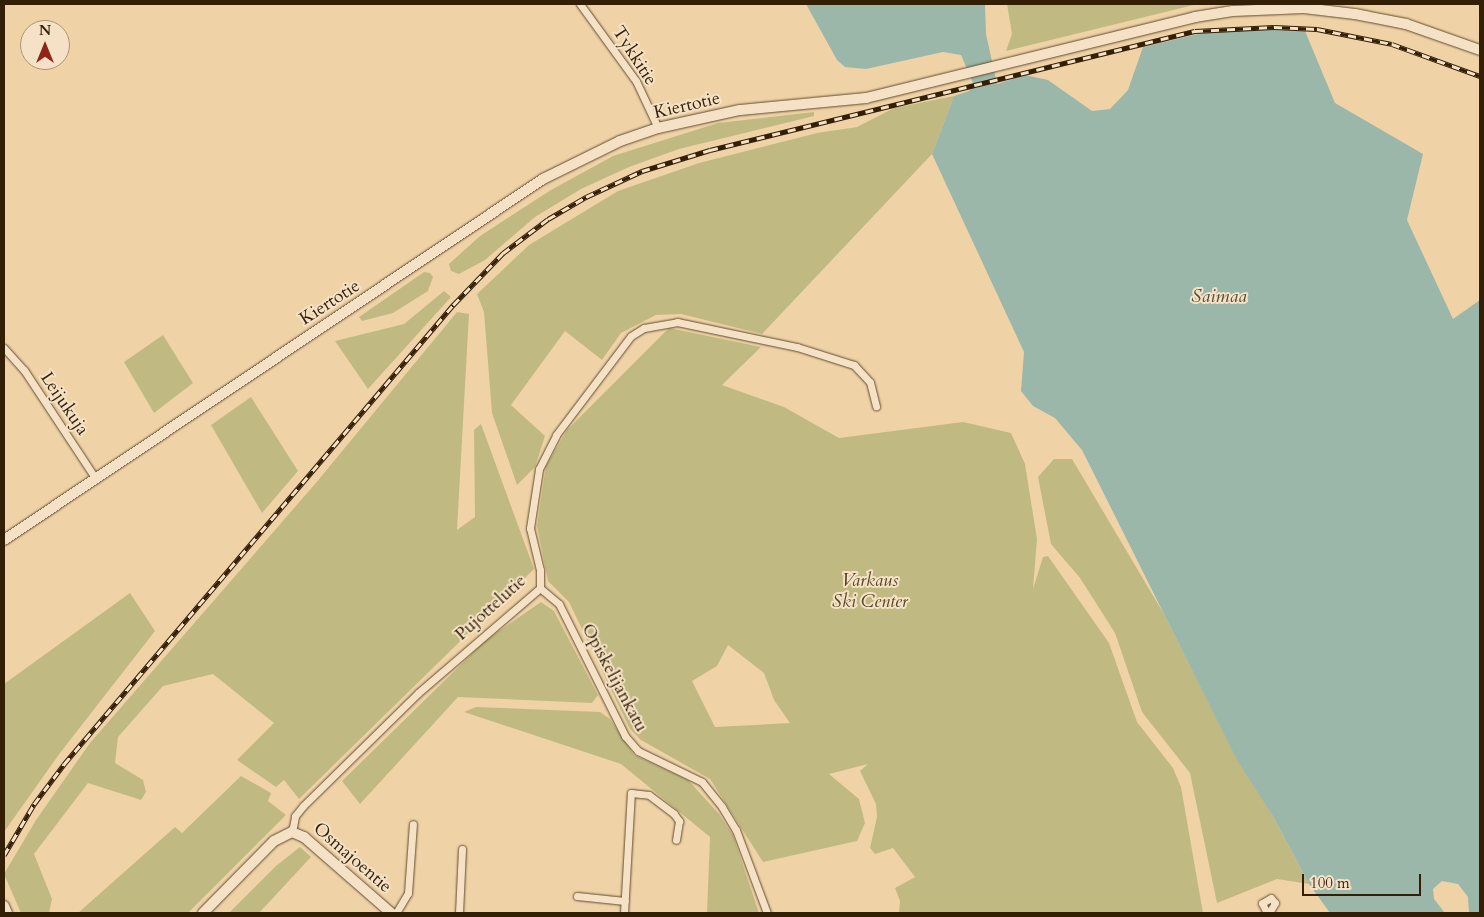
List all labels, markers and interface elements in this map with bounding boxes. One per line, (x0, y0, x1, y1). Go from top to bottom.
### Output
north arrow (20, 20, 70, 70)
text: N (39, 21, 51, 40)
street label: Tykkitie (607, 22, 661, 90)
street label: Kiertotie (652, 88, 722, 124)
street label: Kiertotie (296, 276, 364, 330)
water label: Saimaa (1191, 286, 1247, 308)
street label: Leijukuja (35, 368, 93, 440)
street label: Pujottelutie (451, 570, 531, 646)
park label: Varkaus Ski Center (832, 571, 908, 614)
street label: Opiskelijankatu (576, 620, 652, 736)
street label: Osmajoentie (308, 818, 396, 898)
scale bar (1304, 864, 1423, 896)
text: 100 m (1310, 873, 1350, 893)

